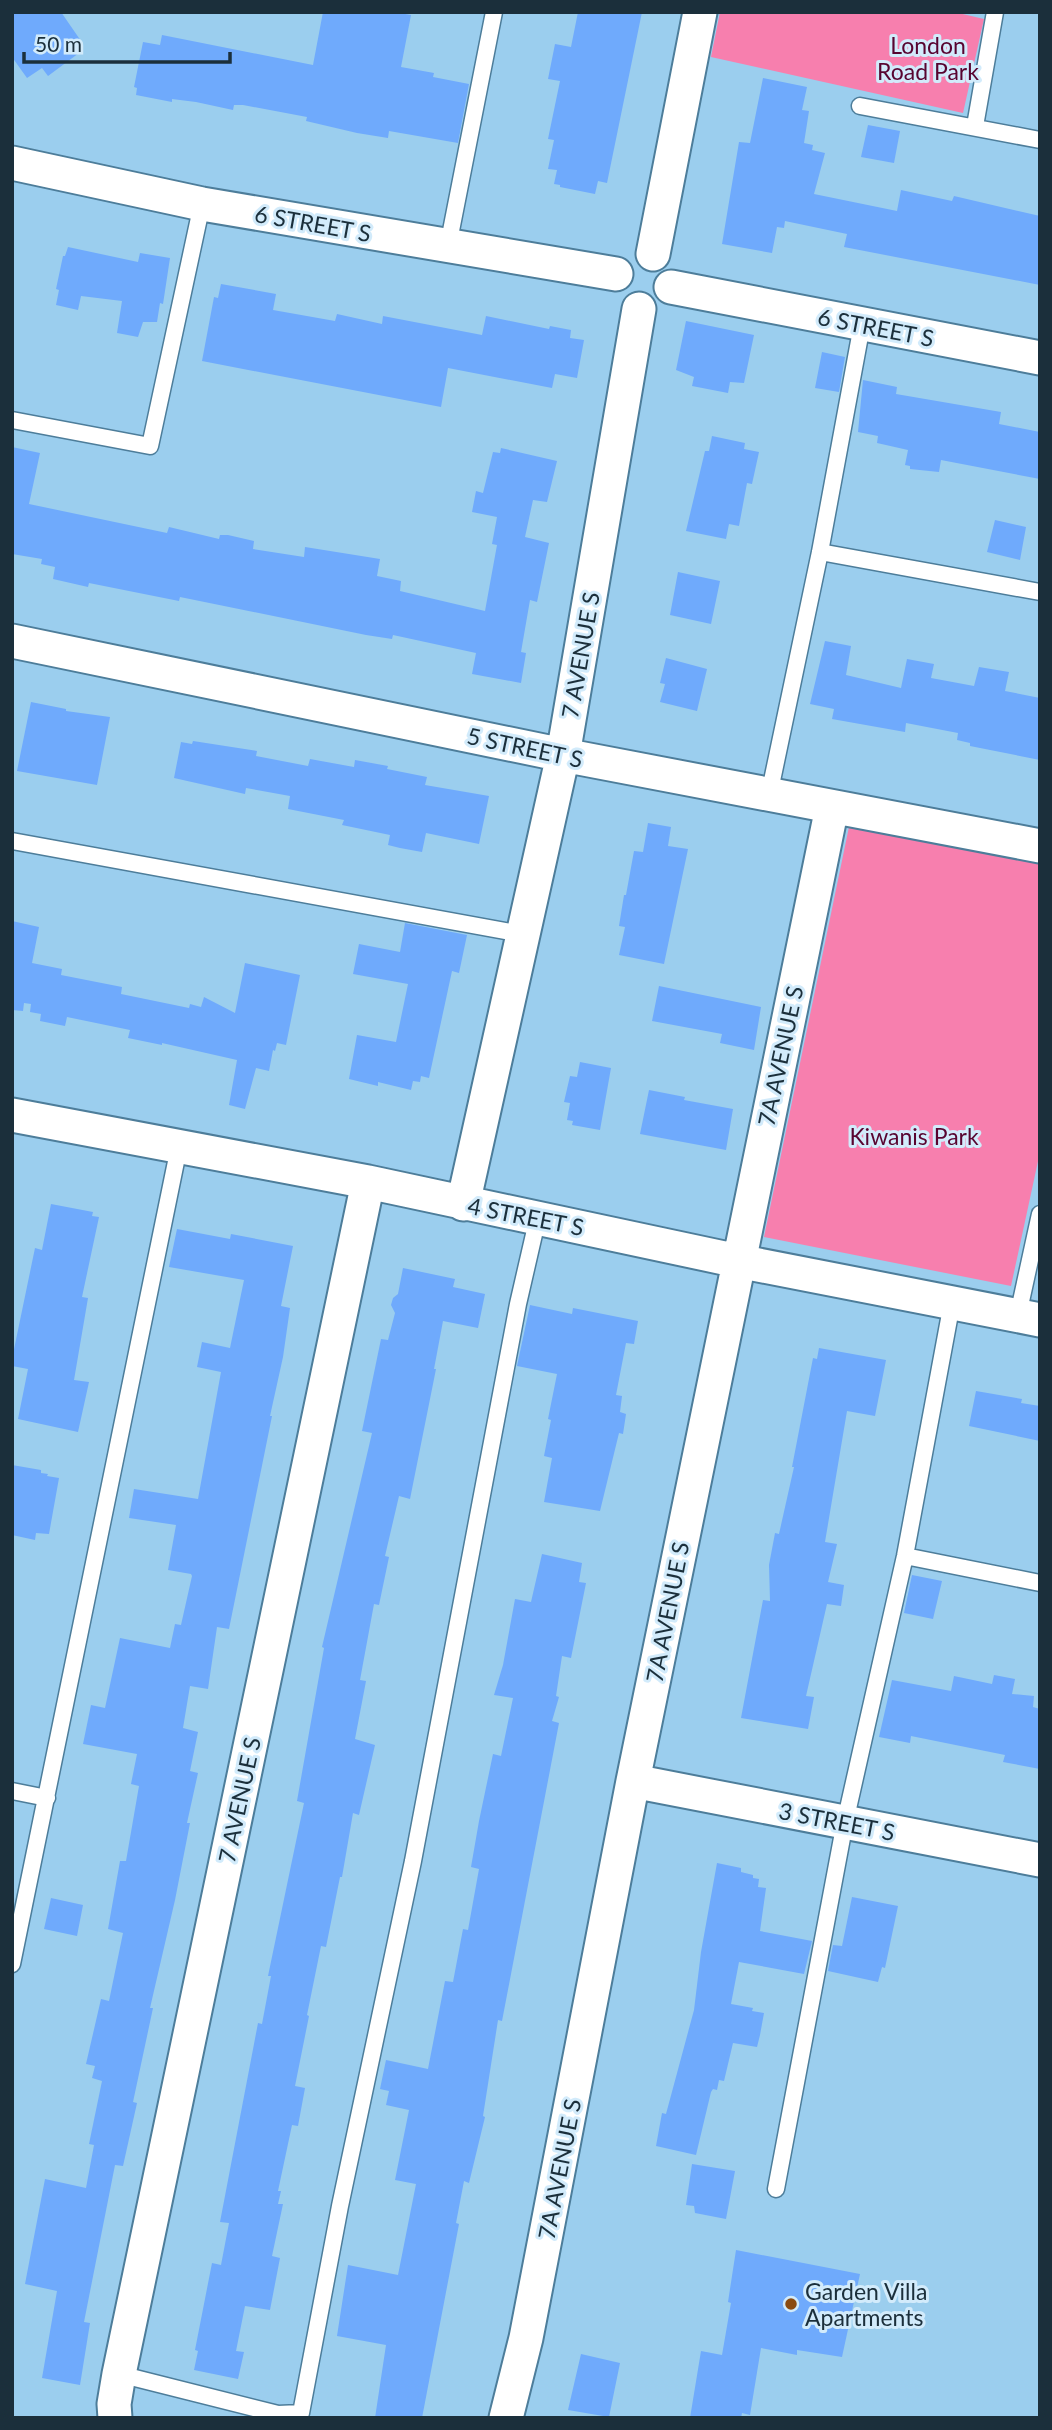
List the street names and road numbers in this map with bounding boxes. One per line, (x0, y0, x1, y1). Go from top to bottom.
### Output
street label: 6 STREET S (253, 199, 373, 247)
street label: 6 STREET S (816, 302, 936, 352)
street label: 7 AVENUE S (555, 590, 605, 720)
street label: 5 STREET S (465, 721, 585, 773)
street label: 7A AVENUE S (751, 983, 809, 1129)
street label: 4 STREET S (466, 1191, 586, 1241)
street label: 7A AVENUE S (640, 1539, 694, 1685)
street label: 7 AVENUE S (212, 1735, 266, 1865)
street label: 3 STREET S (777, 1796, 897, 1846)
street label: 7A AVENUE S (532, 2096, 586, 2242)

